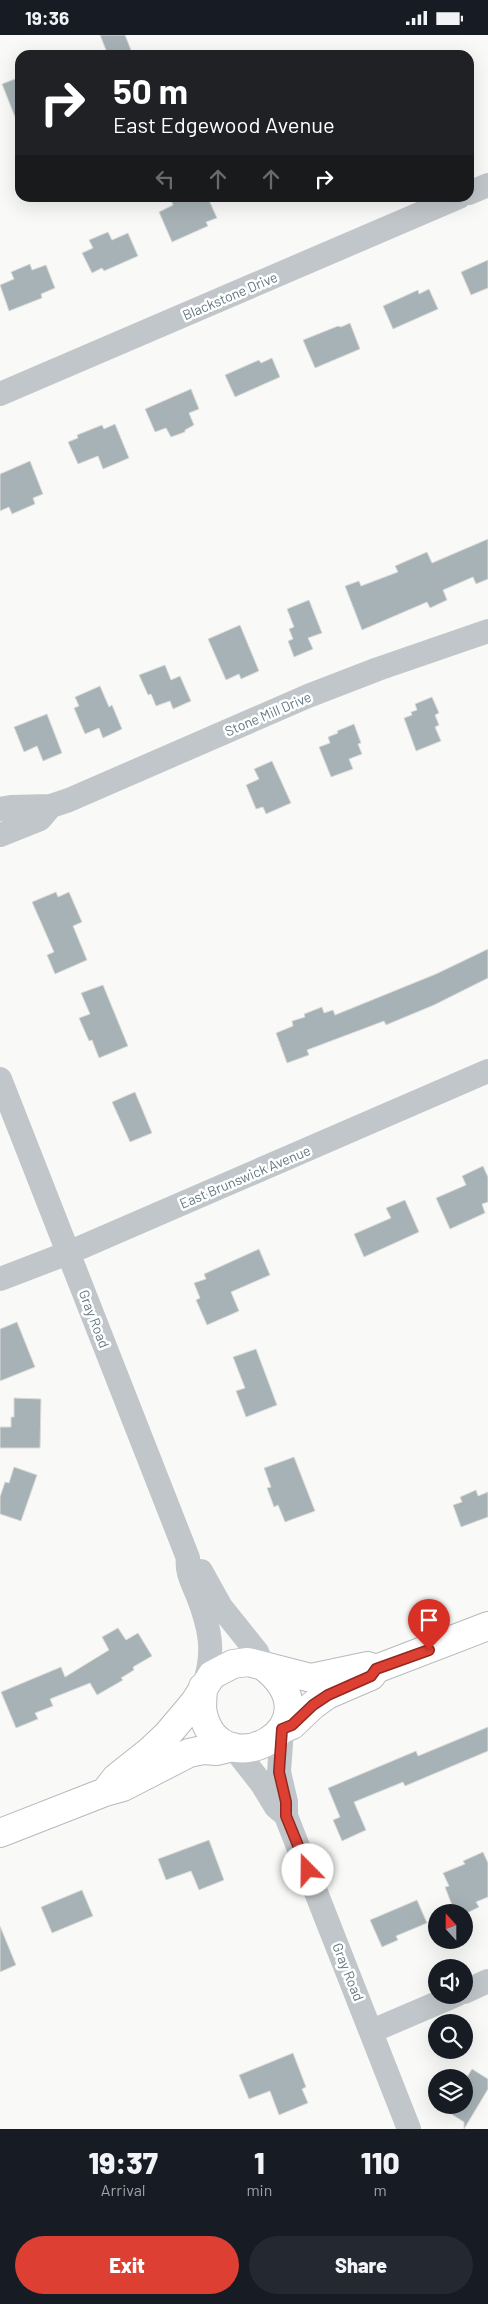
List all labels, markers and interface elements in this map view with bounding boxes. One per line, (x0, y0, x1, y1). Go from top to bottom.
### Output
text: 19:36 (25, 6, 69, 29)
text: 50 m (113, 69, 188, 111)
icon: right (30, 70, 95, 135)
text: East Edgewood Avenue (113, 111, 335, 137)
icon: left (151, 165, 179, 193)
icon: ahead (204, 165, 232, 193)
icon: ahead (257, 165, 285, 193)
icon: right (310, 165, 338, 193)
street label: Blackstone Drive (180, 268, 280, 323)
street label: Stone Mill Drive (222, 688, 314, 739)
street label: East Brunswick Avenue (177, 1141, 313, 1212)
street label: Gray Road (76, 1287, 113, 1350)
pin (408, 1599, 450, 1650)
icon: arrive (415, 1606, 443, 1634)
position arrow (281, 1843, 333, 1895)
north arrow (428, 1904, 472, 1949)
map controls (428, 1904, 473, 2114)
street label: Gray Road (329, 1940, 368, 2003)
button: sound (428, 1959, 473, 2004)
button: search (428, 2014, 473, 2059)
button: layers (428, 2069, 473, 2114)
text: 19:37 (88, 2144, 158, 2180)
text: 1 (254, 2144, 265, 2180)
text: 110 (361, 2144, 400, 2180)
text: Arrival (101, 2180, 146, 2199)
text: min (246, 2180, 272, 2199)
text: m (374, 2180, 387, 2199)
button: Exit (15, 2236, 239, 2294)
button: Share (249, 2236, 473, 2294)

